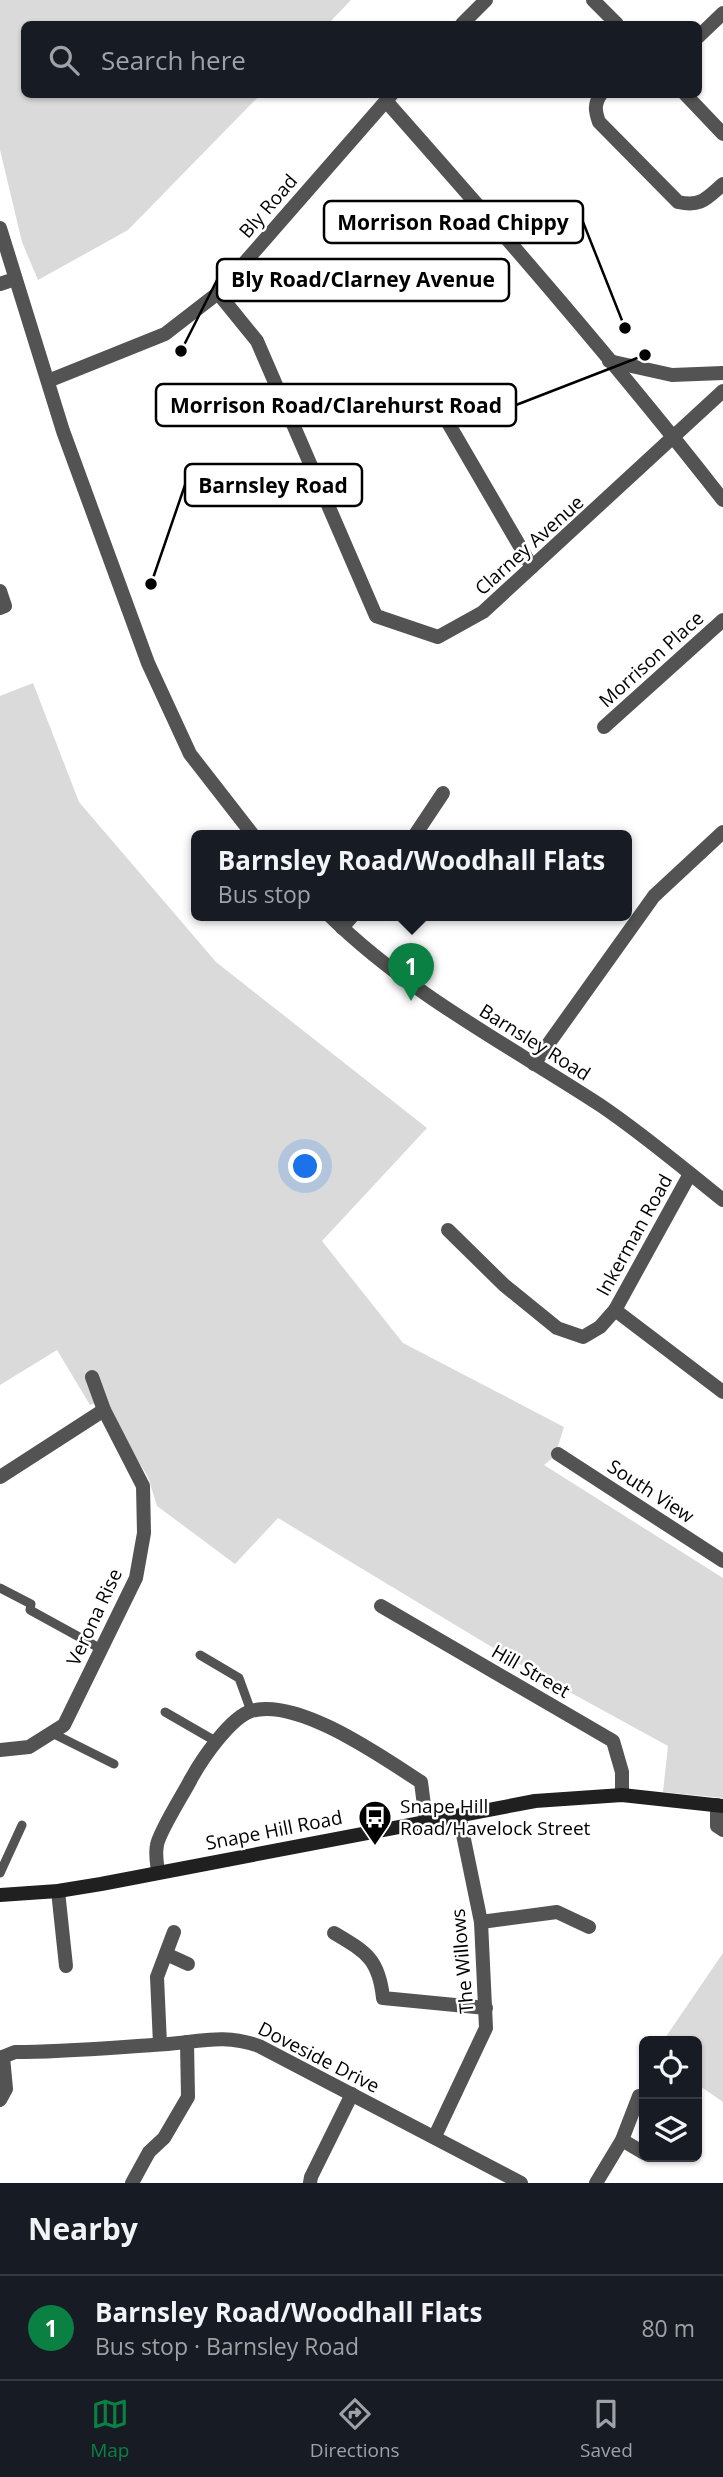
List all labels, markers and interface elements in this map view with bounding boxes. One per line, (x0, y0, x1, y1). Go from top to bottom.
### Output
search box (21, 21, 702, 98)
icon: search (45, 41, 83, 79)
text: Search here (101, 42, 246, 78)
street label: Bly Road (233, 168, 303, 244)
callout: Morrison Road Chippy (324, 201, 583, 243)
text: Morrison Road Chippy (337, 208, 569, 236)
callout: Bly Road/Clarney Avenue (217, 259, 509, 301)
text: Bly Road/Clarney Avenue (231, 265, 495, 293)
callout: Morrison Road/Clarehurst Road (156, 384, 516, 426)
text: Morrison Road/Clarehurst Road (170, 391, 502, 419)
callout: Barnsley Road (185, 464, 362, 506)
text: Barnsley Road (198, 471, 348, 499)
street label: Clarney Avenue (469, 489, 589, 601)
street label: Morrison Place (593, 605, 709, 713)
popup (191, 830, 632, 921)
text: Barnsley Road/Woodhall Flats (218, 842, 605, 878)
text: Bus stop (218, 878, 311, 910)
pin: 1 (388, 943, 434, 1001)
street label: Barnsley Road (474, 997, 596, 1087)
your location (288, 1149, 322, 1183)
street label: Inkerman Road (590, 1169, 678, 1301)
street label: South View (603, 1453, 700, 1529)
street label: Verona Rise (60, 1564, 128, 1670)
street label: Hill Street (487, 1638, 575, 1704)
place label: Snape Hill Road/Havelock Street (400, 1793, 591, 1841)
bus stop icon: Snape Hill Road/Havelock Street (356, 1798, 394, 1847)
street label: Snape Hill Road (204, 1804, 344, 1856)
street label: The Willows (444, 1908, 480, 2014)
street label: Doveside Drive (254, 2015, 384, 2099)
map controls (639, 2036, 702, 2162)
button: locate (639, 2036, 702, 2099)
button: layers (639, 2099, 702, 2162)
text: Nearby (28, 2208, 138, 2249)
text: Barnsley Road/Woodhall Flats (95, 2294, 482, 2330)
text: 1 (44, 2312, 58, 2344)
text: 80 m (641, 2312, 695, 2344)
text: Bus stop · Barnsley Road (95, 2330, 359, 2362)
tab: Map (90, 2395, 129, 2463)
tab: Directions (310, 2395, 400, 2463)
tab: Saved (580, 2395, 633, 2463)

